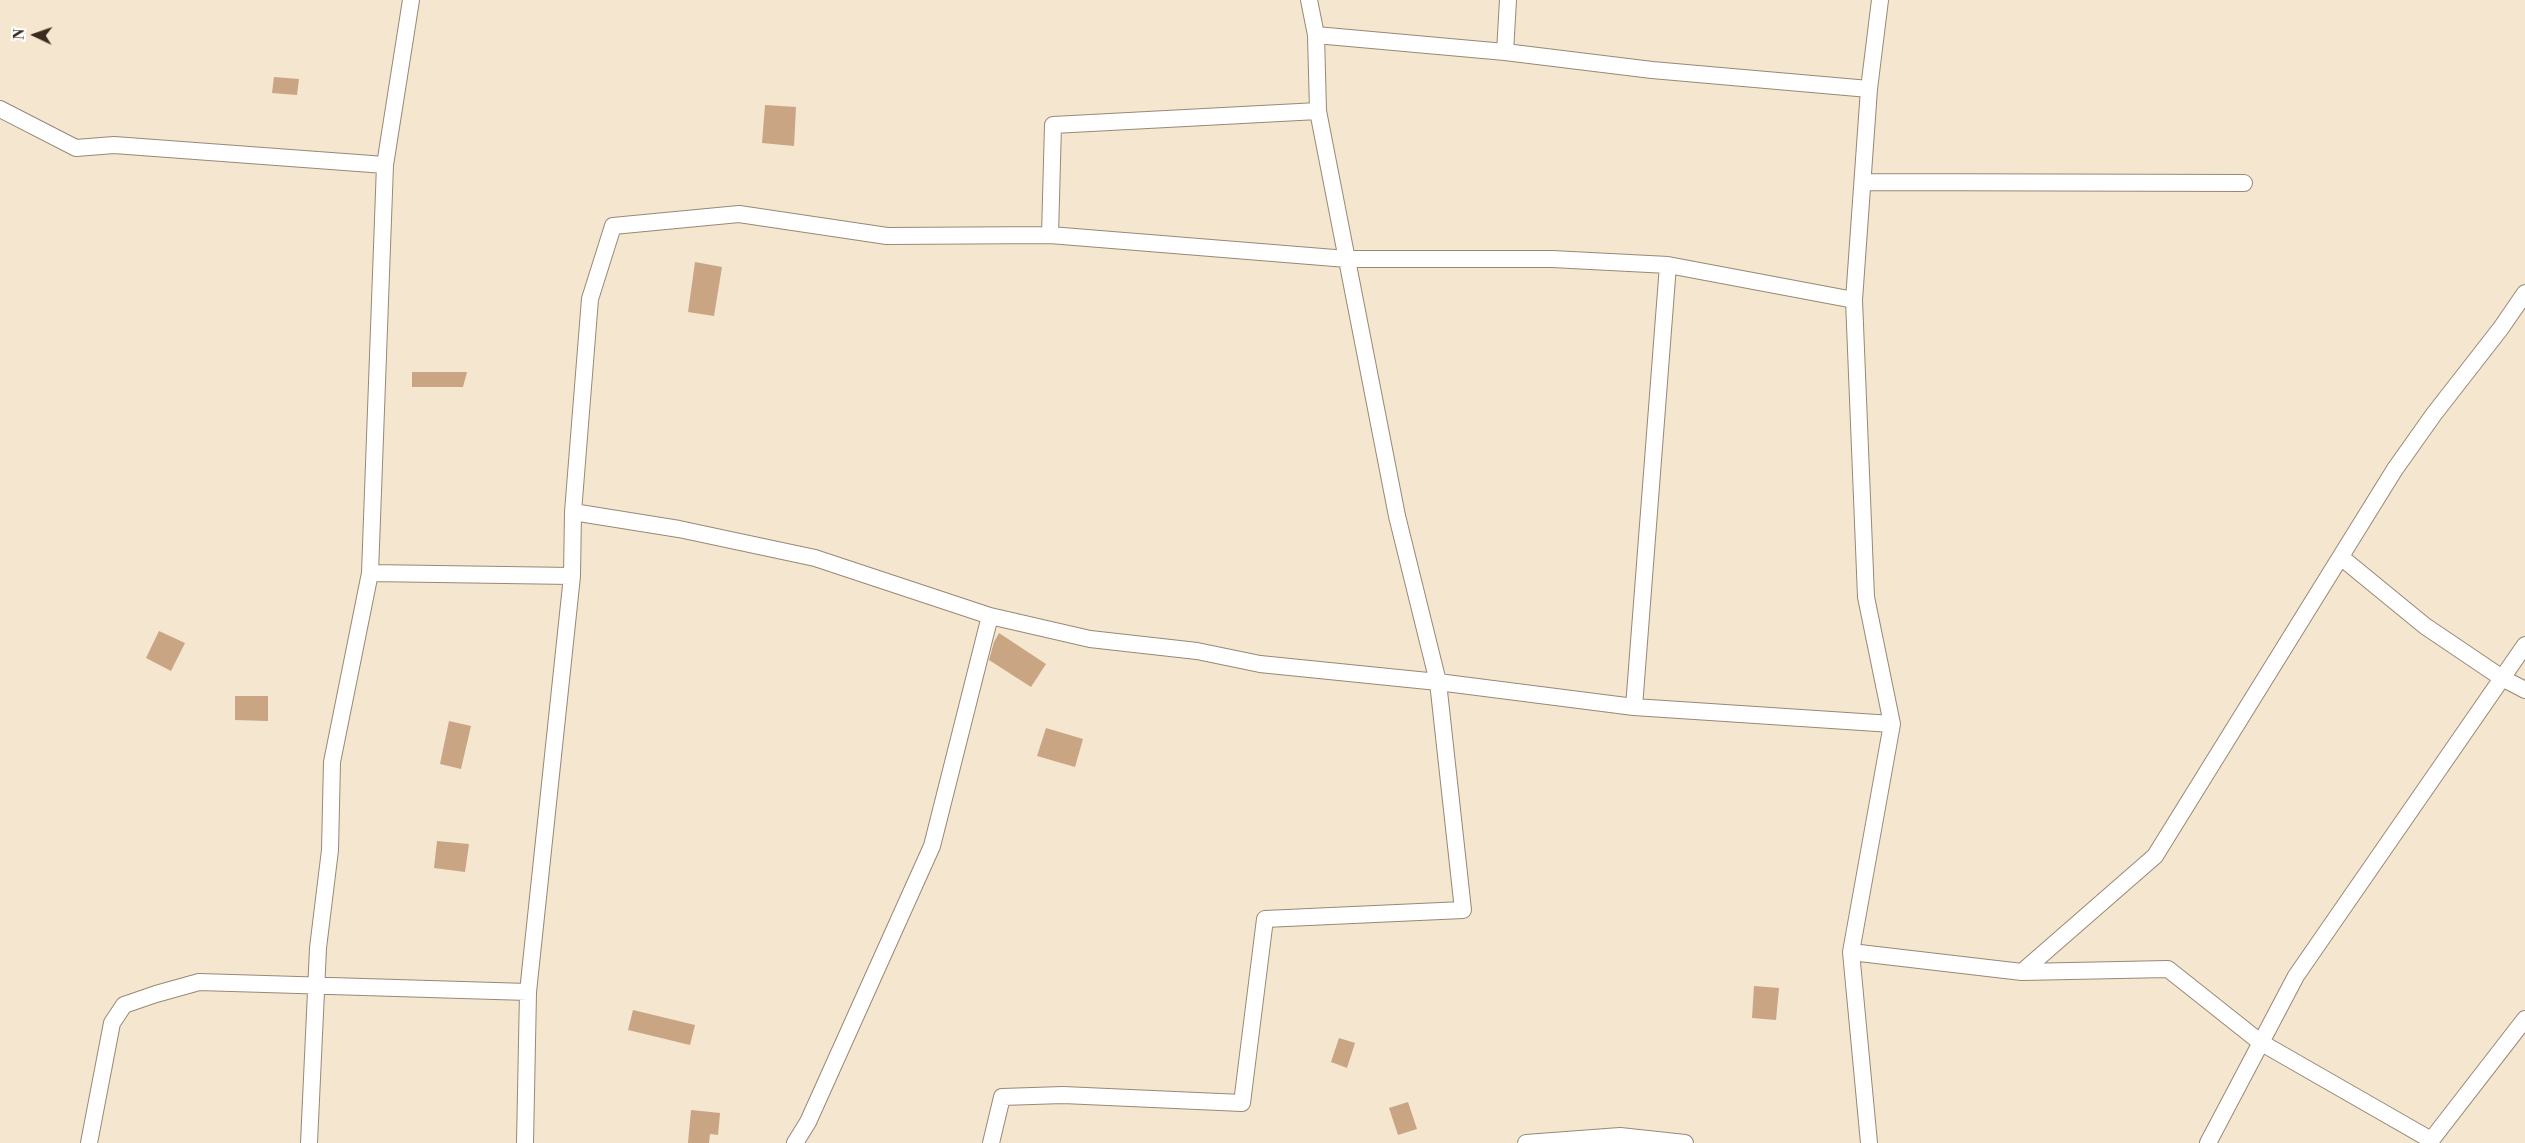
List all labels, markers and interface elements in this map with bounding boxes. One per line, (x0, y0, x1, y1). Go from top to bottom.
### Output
north arrow (10, 10, 60, 60)
text: N (11, 28, 29, 40)

